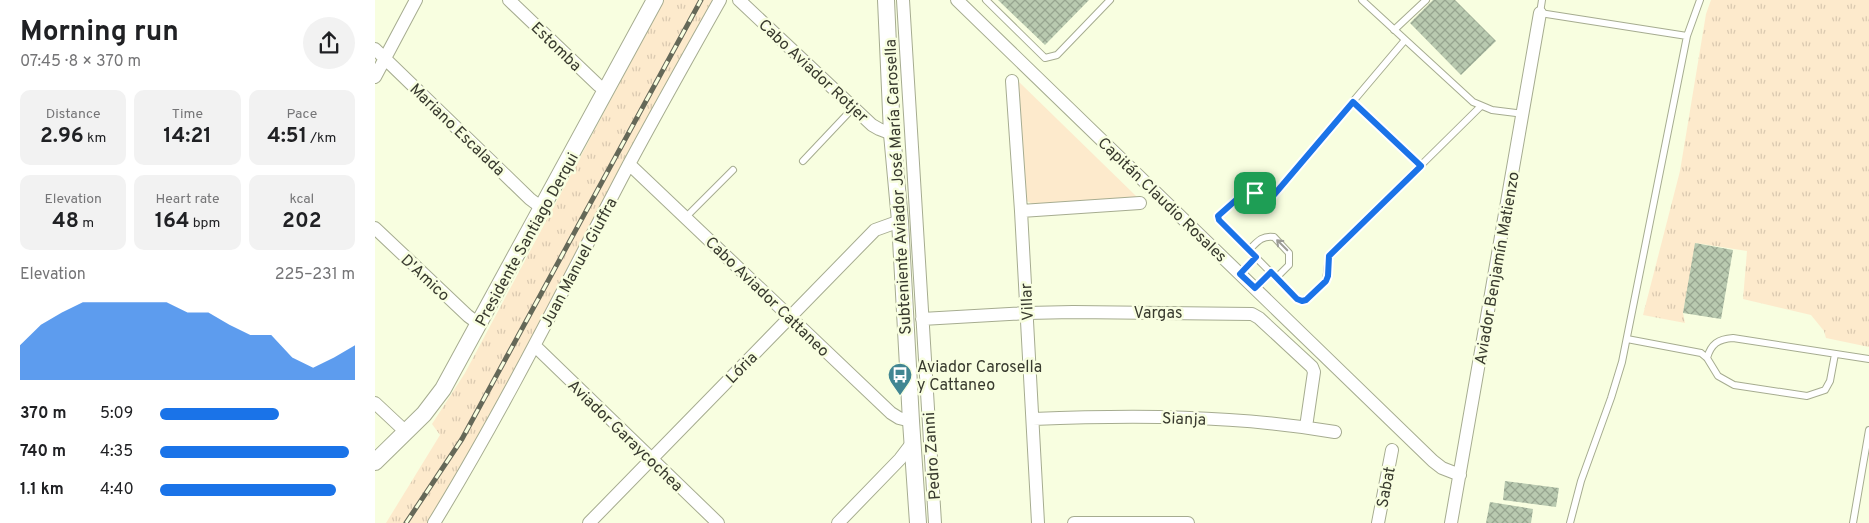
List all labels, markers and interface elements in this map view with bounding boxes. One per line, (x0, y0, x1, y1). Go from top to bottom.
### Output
text: Morning run (20, 15, 179, 51)
street label: Cabo Aviador Rotjer (754, 15, 872, 128)
button: share (303, 17, 355, 69)
street label: Estomba (526, 19, 585, 76)
street label: Subteniente Aviador José María Carosella (881, 39, 917, 335)
text: 07:45 · 8 × 370 m (20, 52, 141, 72)
street label: Mariano Escalada (405, 80, 508, 181)
text: Distance (46, 106, 101, 123)
text: Time (172, 106, 203, 123)
text: Pace (286, 106, 317, 123)
text: 2.96 (40, 123, 84, 150)
text: 14:21 (163, 123, 212, 150)
text: 4:51 (267, 123, 307, 150)
text: km (84, 130, 106, 147)
text: /km (307, 130, 336, 147)
street label: Capitán Claudio Rosales (1093, 134, 1230, 267)
street label: Presidente Santiago Derqui (472, 150, 584, 330)
street label: Aviador Benjamín Matienzo (1471, 170, 1525, 366)
pin (1234, 172, 1276, 214)
icon: arrive (1241, 179, 1269, 207)
text: Elevation (44, 191, 102, 208)
text: Heart rate (155, 191, 220, 208)
text: kcal (289, 191, 314, 208)
street label: Juan Manuel Giuffra (537, 195, 622, 331)
text: 48 (52, 208, 79, 235)
text: 164 (155, 208, 189, 235)
text: 202 (282, 208, 322, 235)
text: m (79, 215, 94, 232)
text: bpm (189, 215, 220, 232)
street label: Cabo Aviador Cattaneo (700, 233, 833, 362)
one-way arrow (1276, 239, 1288, 251)
street label: D'Amico (396, 251, 453, 306)
text: Elevation (20, 265, 86, 285)
text: 225–231 m (275, 265, 355, 285)
street label: Villar (1017, 283, 1039, 321)
street label: Vargas (1134, 304, 1182, 324)
street label: Lória (722, 348, 762, 388)
place label: Aviador Carosella y Cattaneo (917, 358, 1042, 396)
bus stop icon: Aviador Carosella y Cattaneo (887, 362, 913, 396)
street label: Aviador Garaycochea (563, 376, 686, 497)
text: 370 m (20, 404, 66, 424)
text: 5:09 (100, 404, 133, 424)
street label: Sianja (1161, 409, 1206, 431)
street label: Pedro Zanni (920, 411, 946, 500)
text: 740 m (20, 442, 66, 462)
text: 4:35 (100, 442, 133, 462)
street label: Sabat (1373, 465, 1401, 510)
text: 1.1 km (20, 480, 64, 500)
text: 4:40 (100, 480, 134, 500)

